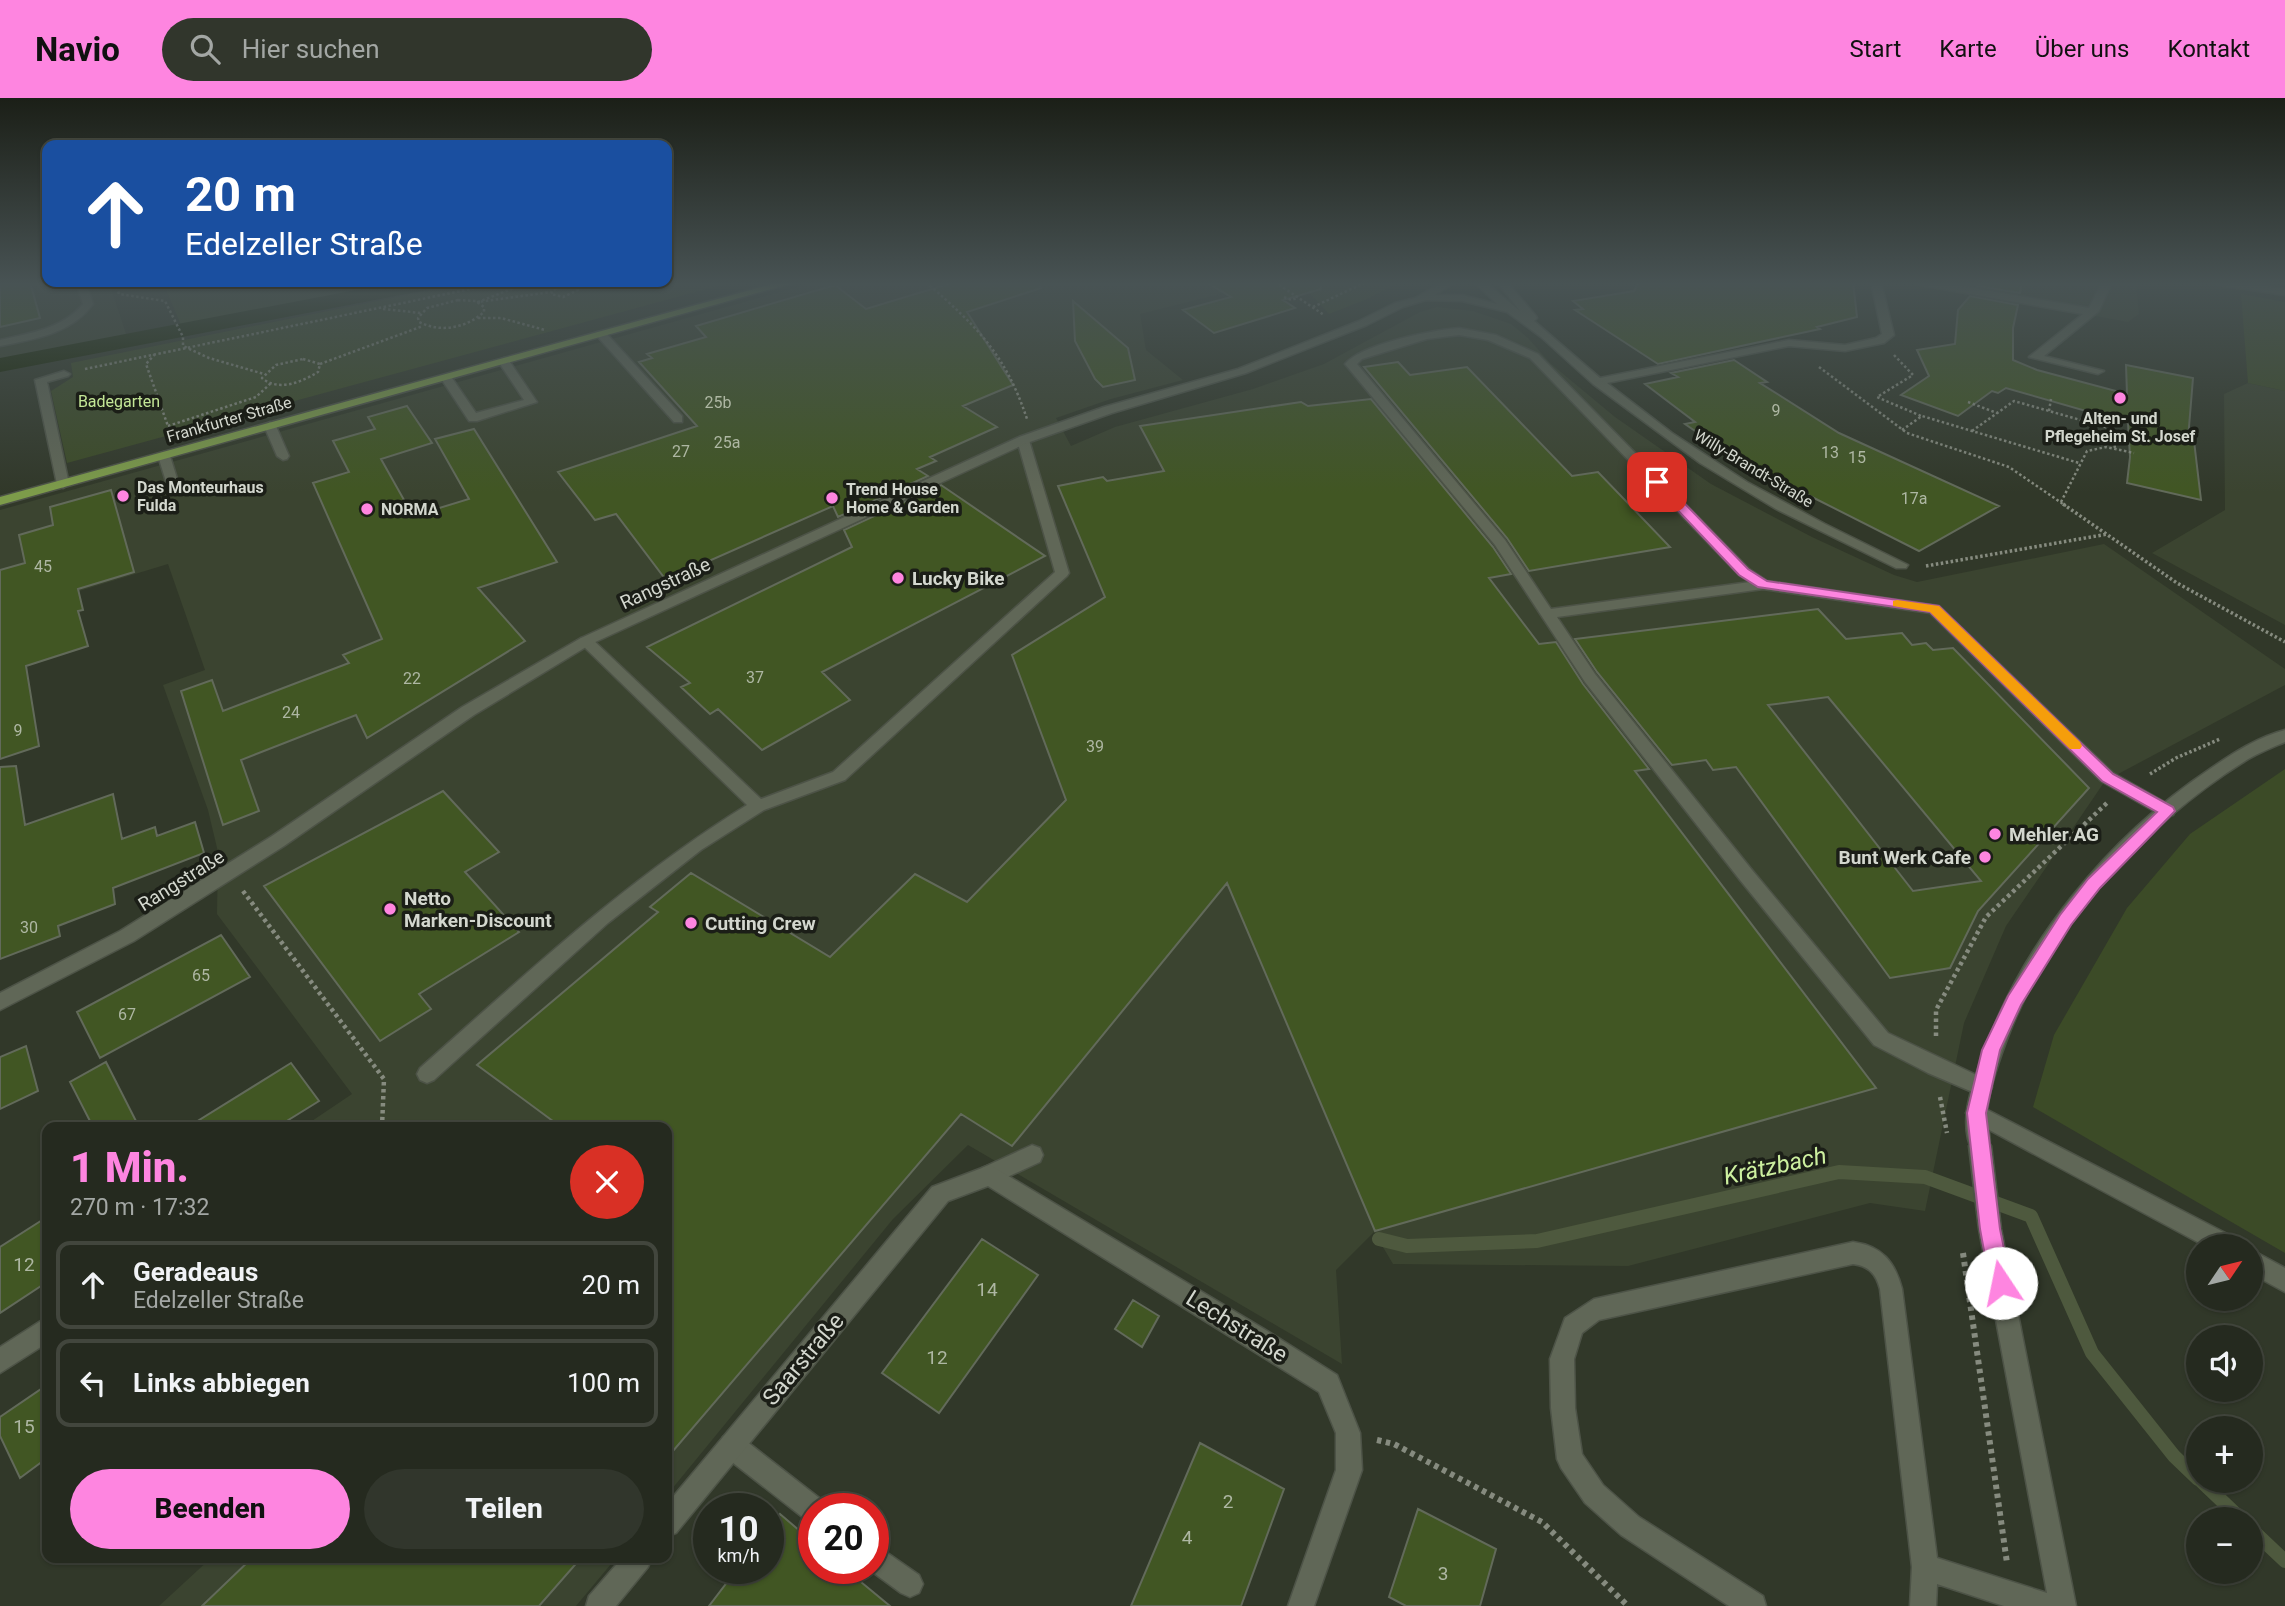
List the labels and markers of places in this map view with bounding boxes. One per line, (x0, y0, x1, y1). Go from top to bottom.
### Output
marker: Alten- und Pflegeheim St. Josef (2112, 390, 2128, 406)
place label: Alten- und Pflegeheim St. Josef (2045, 409, 2196, 446)
pin (1627, 452, 1687, 512)
place label: Das Monteurhaus Fulda (137, 478, 264, 515)
place label: Trend House Home & Garden (846, 480, 959, 517)
marker: Das Monteurhaus Fulda (115, 488, 131, 504)
marker: Trend House Home & Garden (824, 490, 840, 506)
place label: NORMA (381, 500, 439, 519)
marker: NORMA (359, 501, 375, 517)
place label: Lucky Bike (912, 567, 1004, 590)
marker: Lucky Bike (890, 570, 906, 586)
place label: Mehler AG (2009, 823, 2099, 846)
marker: Mehler AG (1987, 826, 2003, 842)
place label: Bunt Werk Cafe (1839, 846, 1971, 869)
marker: Bunt Werk Cafe (1977, 849, 1993, 865)
place label: Netto Marken-Discount (404, 887, 552, 932)
marker: Netto Marken-Discount (382, 901, 398, 917)
place label: Cutting Crew (705, 912, 816, 935)
marker: Cutting Crew (683, 915, 699, 931)

